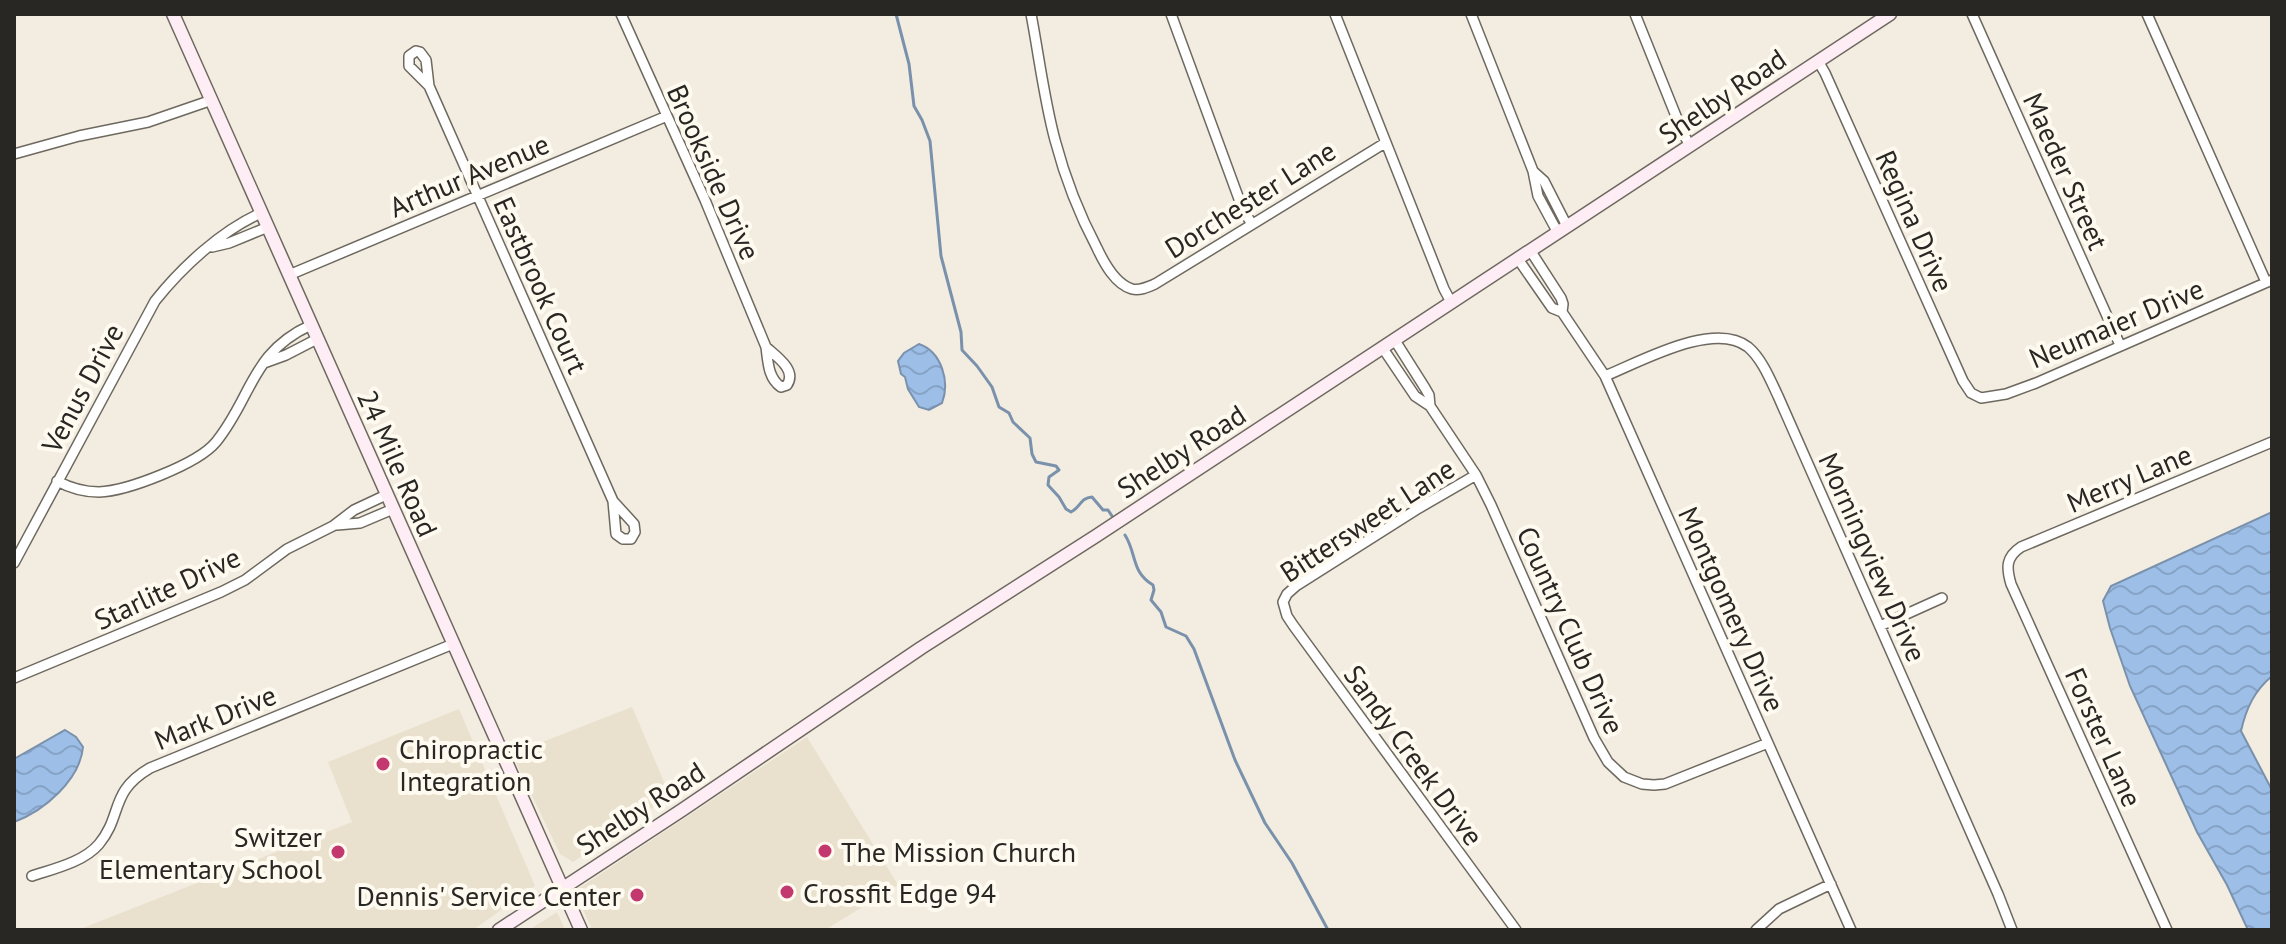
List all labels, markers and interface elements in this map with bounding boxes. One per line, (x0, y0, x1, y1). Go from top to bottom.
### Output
street label: Shelby Road (1651, 40, 1793, 152)
street label: Brookside Drive (659, 79, 769, 265)
street label: Maeder Street (2015, 87, 2117, 256)
street label: Arthur Avenue (383, 125, 555, 225)
street label: Dorchester Lane (1158, 132, 1342, 266)
street label: Regina Drive (1867, 144, 1963, 298)
street label: Eastbrook Court (485, 191, 597, 380)
street label: Neumaier Drive (2023, 270, 2209, 376)
street label: Venus Drive (32, 317, 131, 460)
street label: 24 Mile Road (349, 384, 447, 542)
street label: Shelby Road (1110, 396, 1252, 506)
street label: Merry Lane (2061, 435, 2197, 521)
street label: Morningview Drive (1810, 447, 1936, 667)
street label: Bittersweet Lane (1273, 450, 1461, 590)
street label: Montgomery Drive (1670, 501, 1794, 717)
street label: Country Club Drive (1509, 520, 1633, 740)
street label: Starlite Drive (88, 538, 246, 638)
street label: Sandy Creek Drive (1336, 657, 1492, 853)
street label: Forster Lane (2057, 662, 2151, 812)
street label: Mark Drive (149, 676, 281, 758)
place label: Chiropractic Integration (399, 730, 543, 799)
street label: Shelby Road (569, 753, 711, 863)
marker: Chiropractic Integration (374, 755, 392, 773)
place label: Switzer Elementary School (99, 818, 322, 887)
place label: The Mission Church (841, 833, 1076, 870)
marker: The Mission Church (816, 842, 834, 860)
marker: Switzer Elementary School (329, 843, 347, 861)
place label: Crossfit Edge 94 (803, 874, 996, 911)
place label: Dennis' Service Center (356, 877, 621, 914)
marker: Crossfit Edge 94 (778, 883, 796, 901)
marker: Dennis' Service Center (628, 886, 646, 904)

